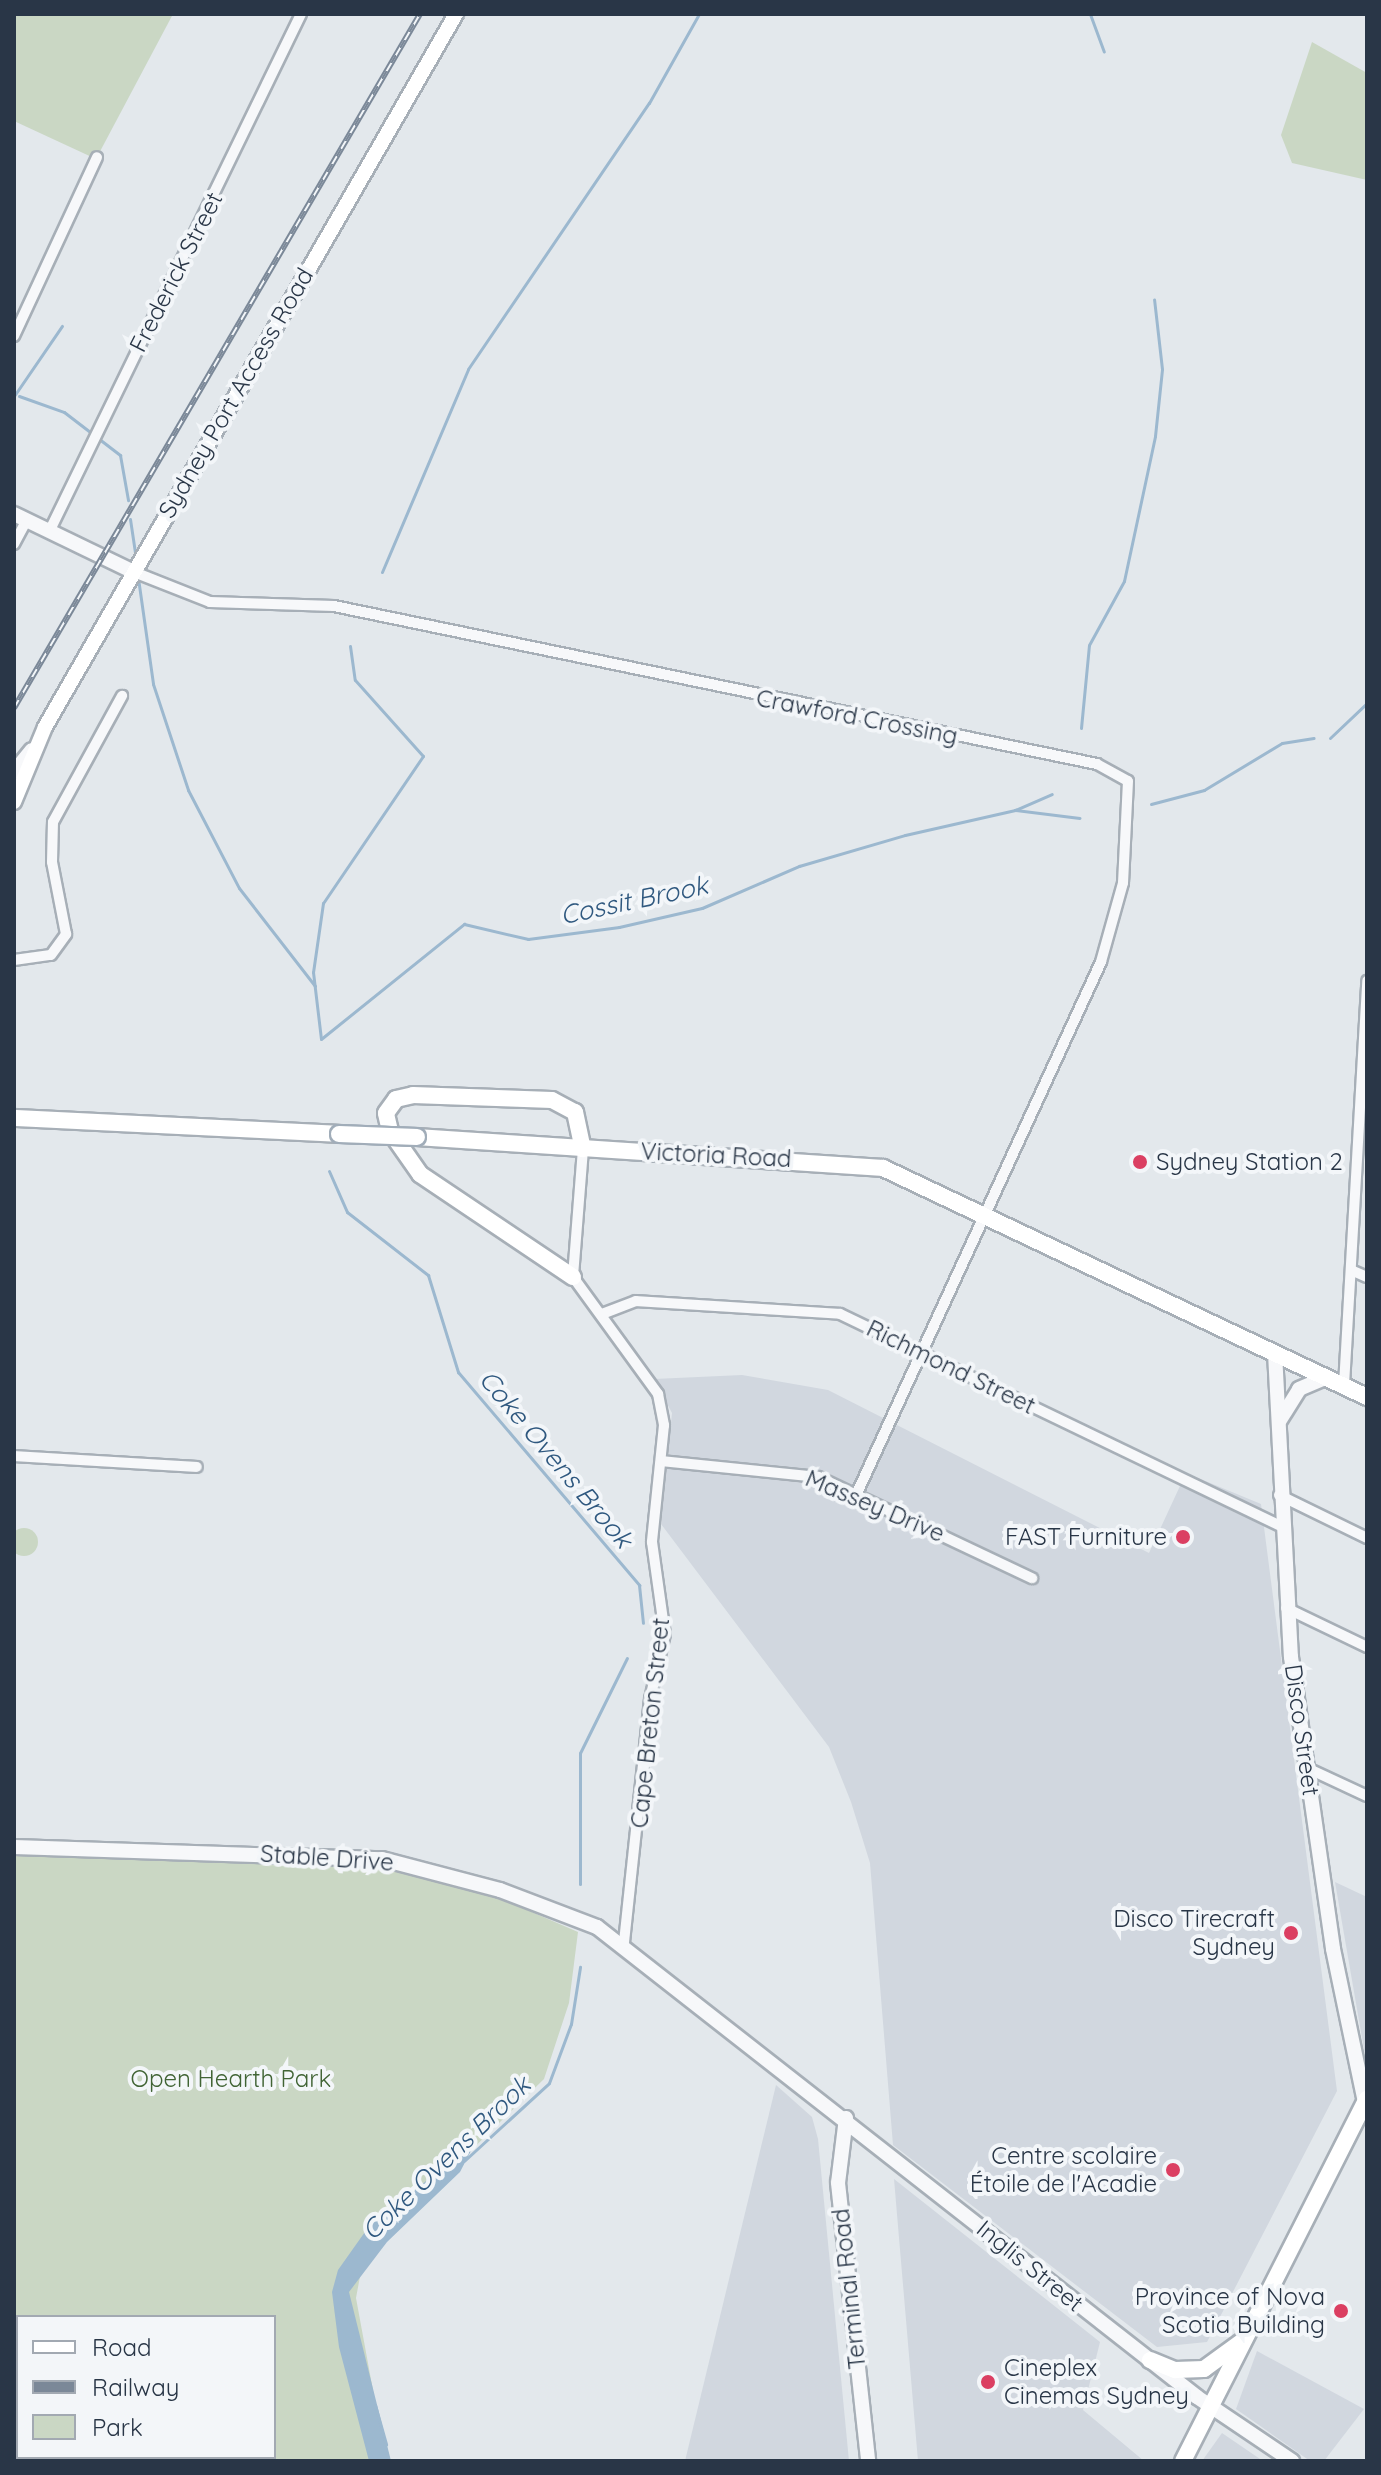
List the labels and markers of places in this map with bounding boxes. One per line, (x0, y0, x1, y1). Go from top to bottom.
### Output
place label: Sydney Station 2 (1156, 1148, 1343, 1176)
marker: Sydney Station 2 (1131, 1153, 1149, 1171)
place label: FAST Furniture (1005, 1523, 1167, 1551)
marker: FAST Furniture (1174, 1528, 1192, 1546)
place label: Disco Tirecraft Sydney (1113, 1905, 1275, 1961)
marker: Disco Tirecraft Sydney (1282, 1924, 1300, 1942)
place label: Centre scolaire Étoile de l'Acadie (970, 2142, 1157, 2198)
marker: Centre scolaire Étoile de l'Acadie (1164, 2161, 1182, 2179)
place label: Province of Nova Scotia Building (1135, 2283, 1325, 2339)
marker: Province of Nova Scotia Building (1332, 2302, 1350, 2320)
place label: Cineplex Cinemas Sydney (1004, 2354, 1189, 2410)
marker: Cineplex Cinemas Sydney (979, 2373, 997, 2391)

